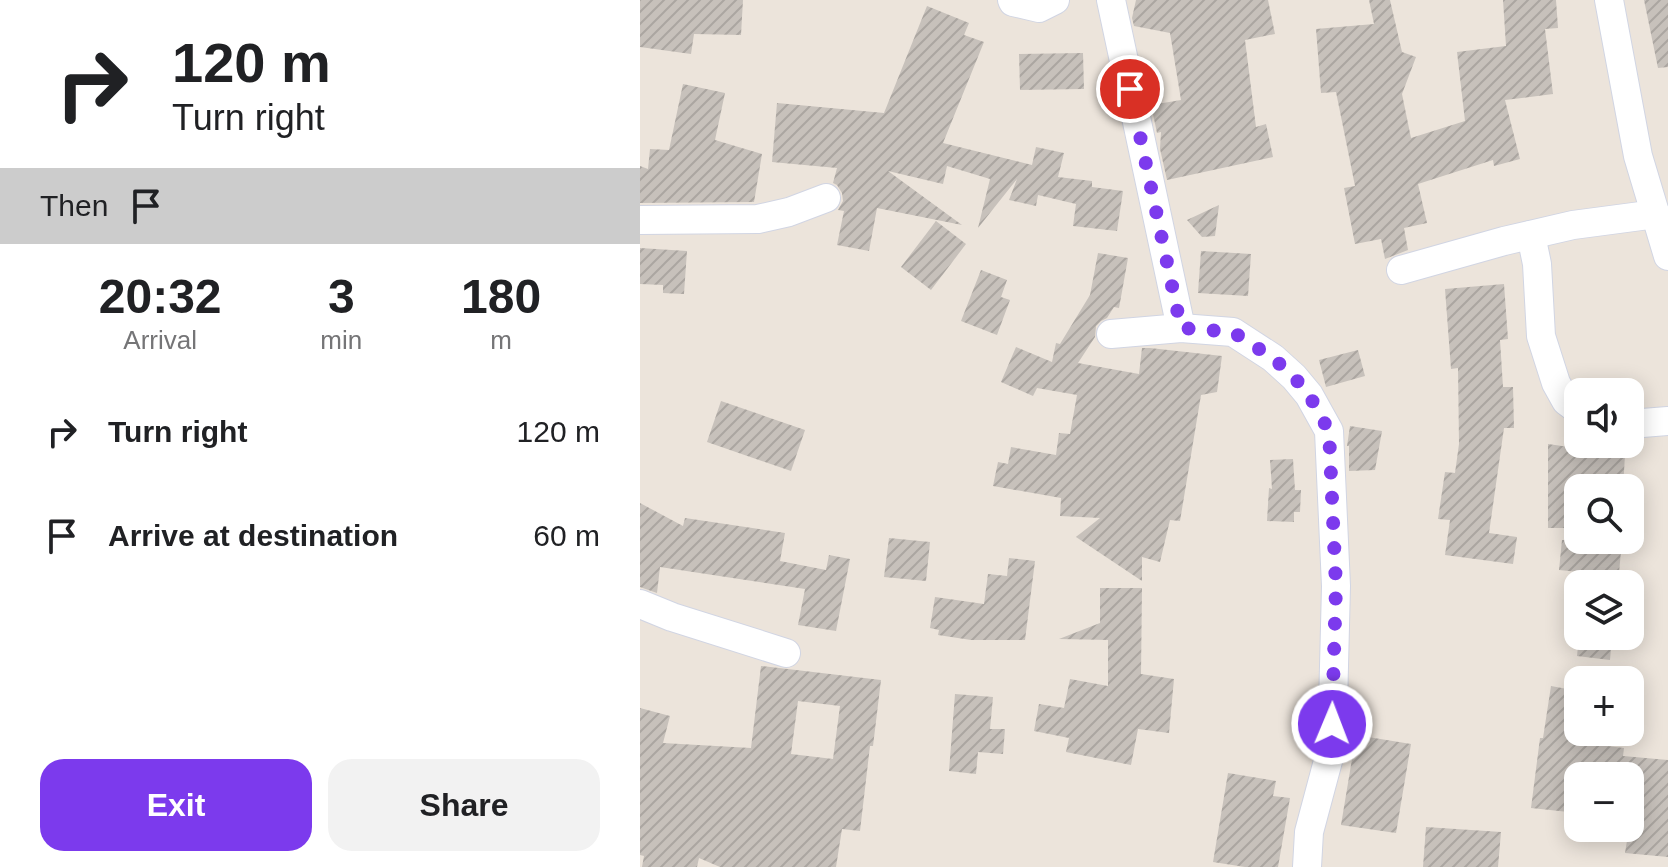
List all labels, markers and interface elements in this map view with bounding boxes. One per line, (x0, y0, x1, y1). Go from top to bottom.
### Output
text: 120 m (172, 31, 331, 94)
icon: right (40, 32, 144, 136)
pin (1096, 55, 1164, 123)
icon: arrive (1108, 67, 1152, 111)
text: Turn right (172, 97, 325, 138)
icon: arrive (124, 184, 168, 228)
text: Then (40, 189, 108, 222)
text: 20:32 (99, 270, 222, 323)
text: 3 (328, 270, 355, 323)
text: 180 (461, 270, 541, 323)
text: Arrival (123, 325, 197, 355)
text: min (320, 325, 362, 355)
text: m (490, 325, 512, 355)
map controls (1564, 378, 1644, 842)
button: sound (1564, 378, 1644, 458)
icon: right (40, 410, 84, 454)
text: Turn right (108, 415, 247, 448)
text: 120 m (517, 415, 600, 448)
button: search (1564, 474, 1644, 554)
icon: arrive (40, 514, 84, 558)
text: Arrive at destination (108, 519, 398, 552)
text: 60 m (533, 519, 600, 552)
button: layers (1564, 570, 1644, 650)
button: + (1564, 666, 1644, 746)
position arrow (1290, 682, 1374, 766)
button: Exit (40, 759, 312, 851)
button: Share (328, 759, 600, 851)
button: − (1564, 762, 1644, 842)

